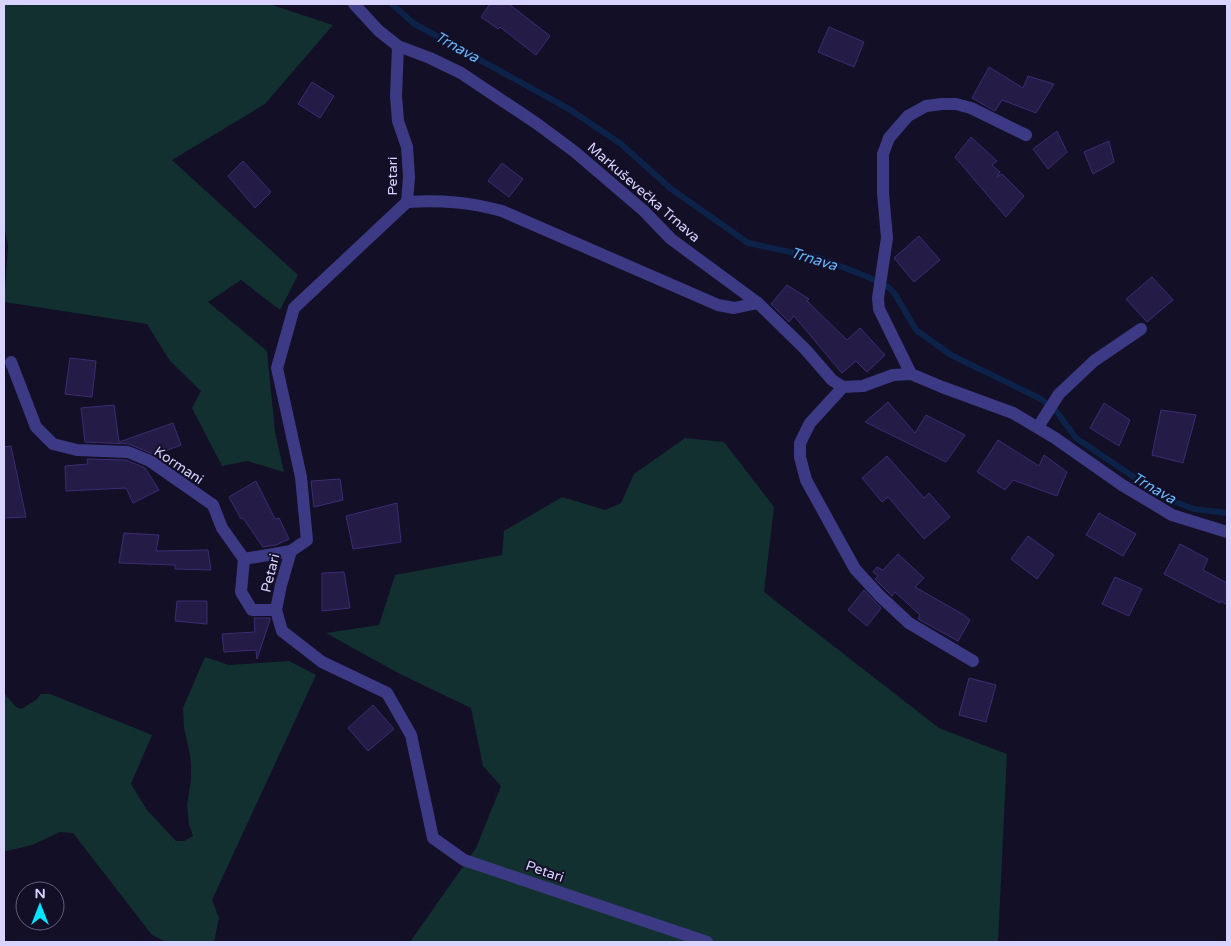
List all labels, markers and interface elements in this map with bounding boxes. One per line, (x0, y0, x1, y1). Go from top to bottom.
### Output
water label: Trnava (432, 28, 483, 67)
street label: Markuševečka Trnava (584, 139, 703, 246)
street label: Petari (384, 156, 401, 196)
water label: Trnava (789, 243, 840, 275)
street label: Kormani (151, 443, 207, 488)
water label: Trnava (1129, 468, 1180, 508)
street label: Petari (257, 552, 283, 594)
street label: Petari (524, 857, 566, 886)
north arrow (15, 881, 65, 931)
text: N (34, 885, 46, 902)

